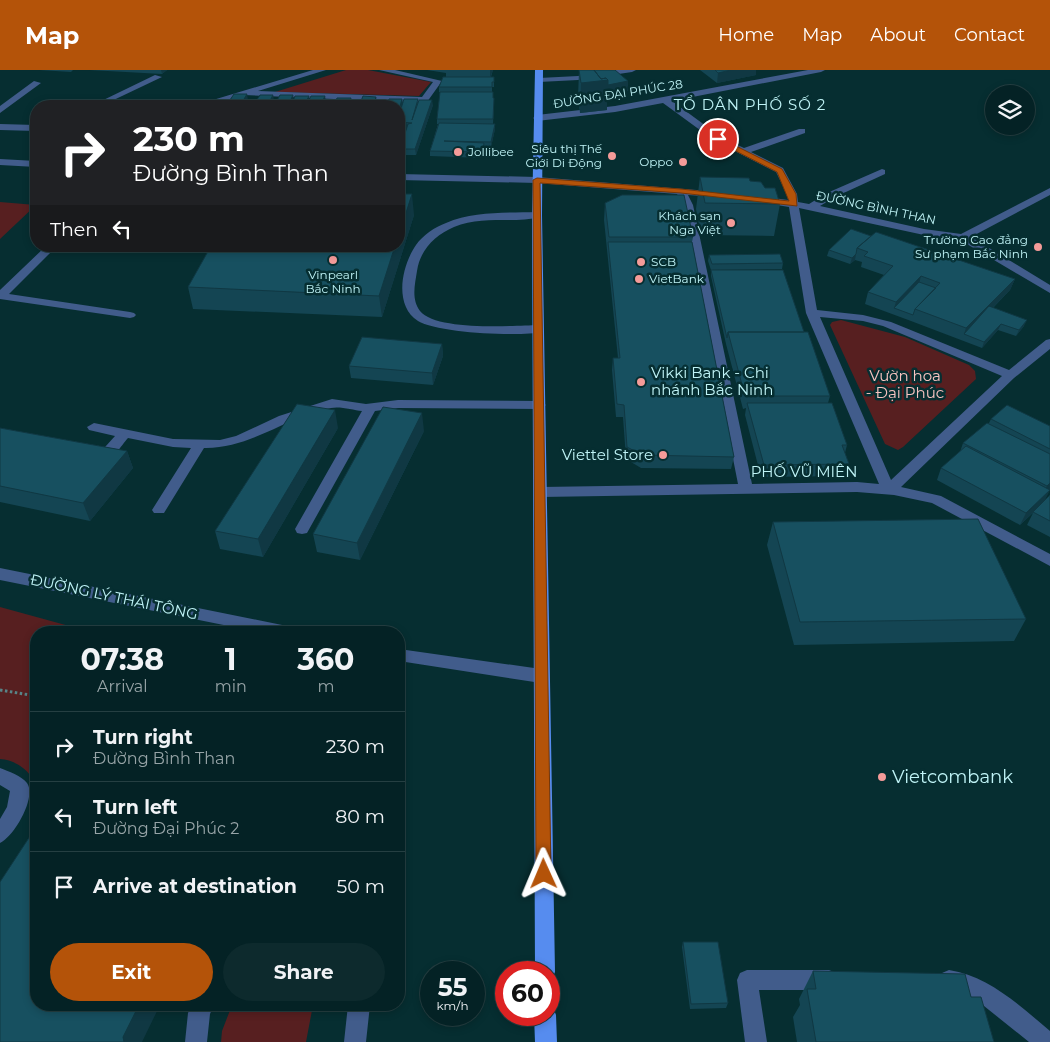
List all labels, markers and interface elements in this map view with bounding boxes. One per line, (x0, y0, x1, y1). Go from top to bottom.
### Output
text: Map (25, 21, 79, 50)
text: Home (718, 24, 774, 46)
text: Map (802, 24, 842, 46)
text: About (870, 24, 926, 46)
text: Contact (954, 24, 1025, 46)
street label: ĐƯỜNG ĐẠI PHÚC 28 (552, 76, 684, 111)
map controls (985, 85, 1035, 135)
button: layers (985, 85, 1035, 135)
district label: TỔ DÂN PHỐ SỐ 2 (674, 95, 826, 114)
text: 230 m (133, 117, 245, 160)
pin (697, 118, 739, 160)
icon: right (50, 120, 115, 185)
icon: arrive (704, 125, 732, 153)
place label: Siêu thị Thế Giới Di Động (525, 141, 603, 170)
place label: Jollibee (467, 144, 514, 159)
marker: Jollibee (452, 146, 464, 158)
marker: Siêu thị Thế Giới Di Động (606, 150, 618, 162)
place label: Oppo (639, 154, 673, 169)
marker: Oppo (677, 156, 689, 168)
text: Đường Bình Than (133, 160, 329, 187)
street label: ĐƯỜNG BÌNH THAN (815, 187, 937, 228)
place label: Khách sạn Nga Việt (658, 208, 721, 237)
icon: left (108, 215, 136, 243)
marker: Khách sạn Nga Việt (725, 217, 737, 229)
text: Then (50, 218, 98, 241)
place label: Trường Cao đẳng Sư phạm Bắc Ninh (915, 232, 1028, 261)
marker: Trường Cao đẳng Sư phạm Bắc Ninh (1032, 241, 1044, 253)
marker: Vinpearl Bắc Ninh (327, 254, 339, 266)
place label: SCB (651, 254, 676, 269)
marker: SCB (635, 256, 647, 268)
place label: Vinpearl Bắc Ninh (305, 267, 361, 296)
place label: VietBank (649, 271, 705, 286)
marker: VietBank (633, 273, 645, 285)
place label: Vikki Bank - Chi nhánh Bắc Ninh (651, 363, 773, 399)
park label: Vườn hoa - Đại Phúc (866, 366, 944, 402)
marker: Vikki Bank - Chi nhánh Bắc Ninh (635, 376, 647, 388)
place label: Viettel Store (562, 445, 653, 464)
marker: Viettel Store (657, 449, 669, 461)
street label: PHỐ VŨ MIÊN (751, 462, 857, 481)
street label: ĐƯỜNG LÝ THÁI TÔNG (29, 569, 200, 624)
text: 07:38 (80, 641, 164, 678)
text: 1 (225, 641, 237, 678)
text: 360 (297, 641, 355, 678)
text: Arrival (97, 677, 148, 696)
text: min (215, 677, 247, 696)
text: m (317, 677, 334, 696)
text: Turn right (93, 726, 193, 749)
icon: right (50, 733, 78, 761)
text: 230 m (326, 735, 385, 758)
text: Đường Bình Than (93, 749, 235, 768)
place label: Vietcombank (892, 766, 1013, 788)
marker: Vietcombank (876, 771, 888, 783)
text: Turn left (93, 796, 178, 819)
icon: left (50, 803, 78, 831)
text: 80 m (335, 805, 385, 828)
text: Đường Đại Phúc 2 (93, 819, 239, 838)
position arrow (517, 847, 569, 899)
icon: arrive (50, 873, 78, 901)
text: Arrive at destination (93, 875, 297, 898)
text: 50 m (337, 875, 385, 898)
button: Exit (50, 943, 213, 1001)
button: Share (223, 943, 385, 1001)
speed limit sign: 60 (495, 961, 560, 1026)
text: 55 (438, 972, 467, 1002)
text: km/h (436, 998, 469, 1013)

